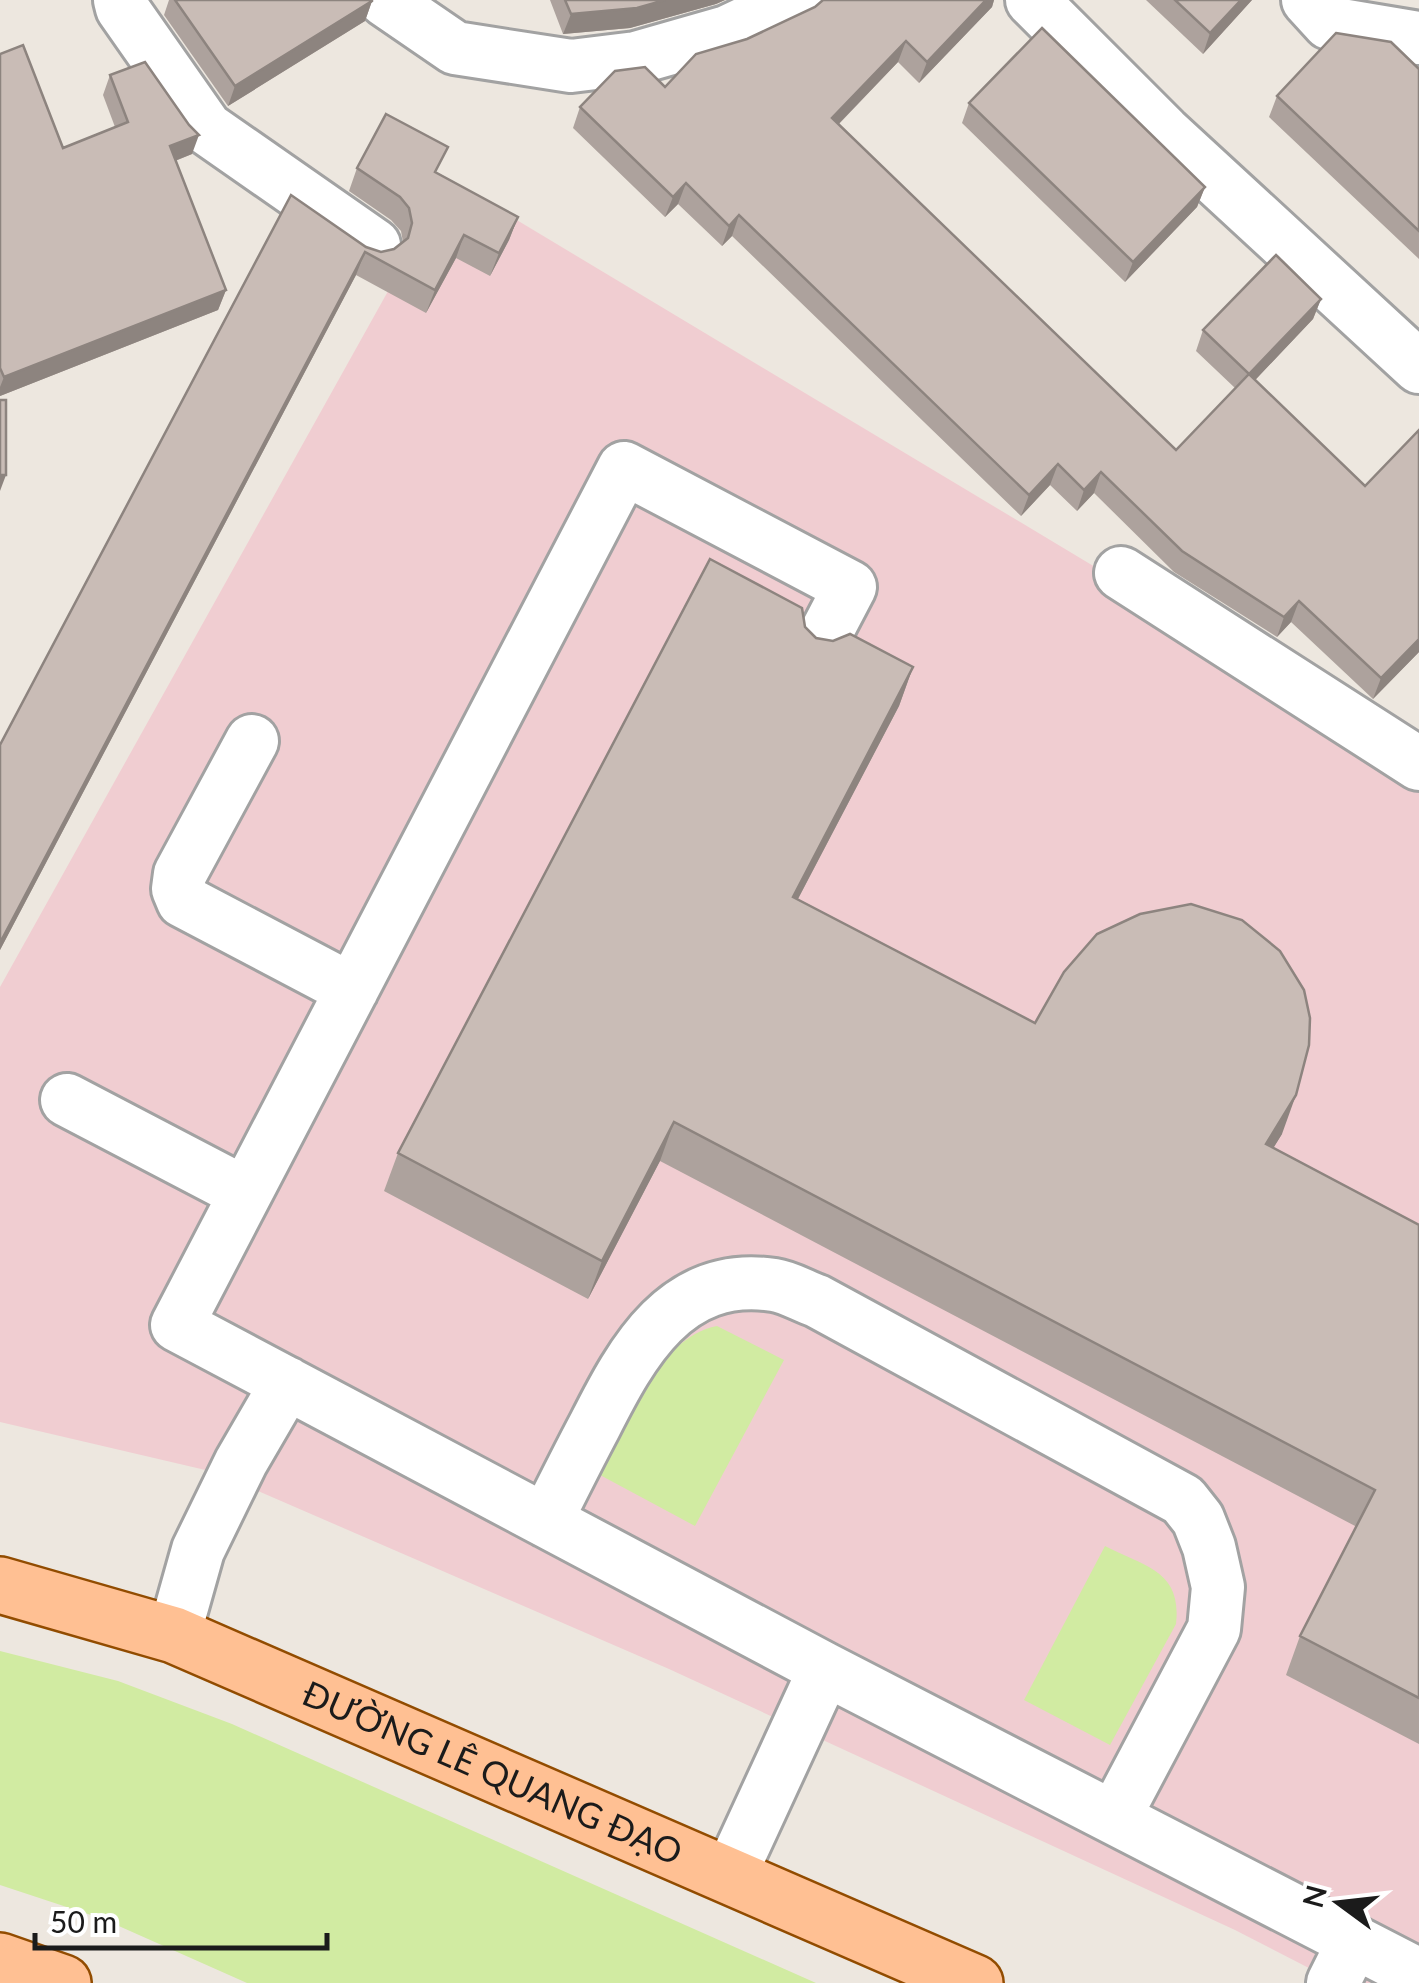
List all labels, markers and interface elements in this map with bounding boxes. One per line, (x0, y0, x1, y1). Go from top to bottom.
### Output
street label: ĐƯỜNG LÊ QUANG ĐẠO (297, 1671, 689, 1872)
north arrow (1289, 1853, 1389, 1953)
text: N (1295, 1881, 1333, 1911)
scale bar (35, 1888, 328, 1950)
text: 50 m (50, 1903, 117, 1939)

